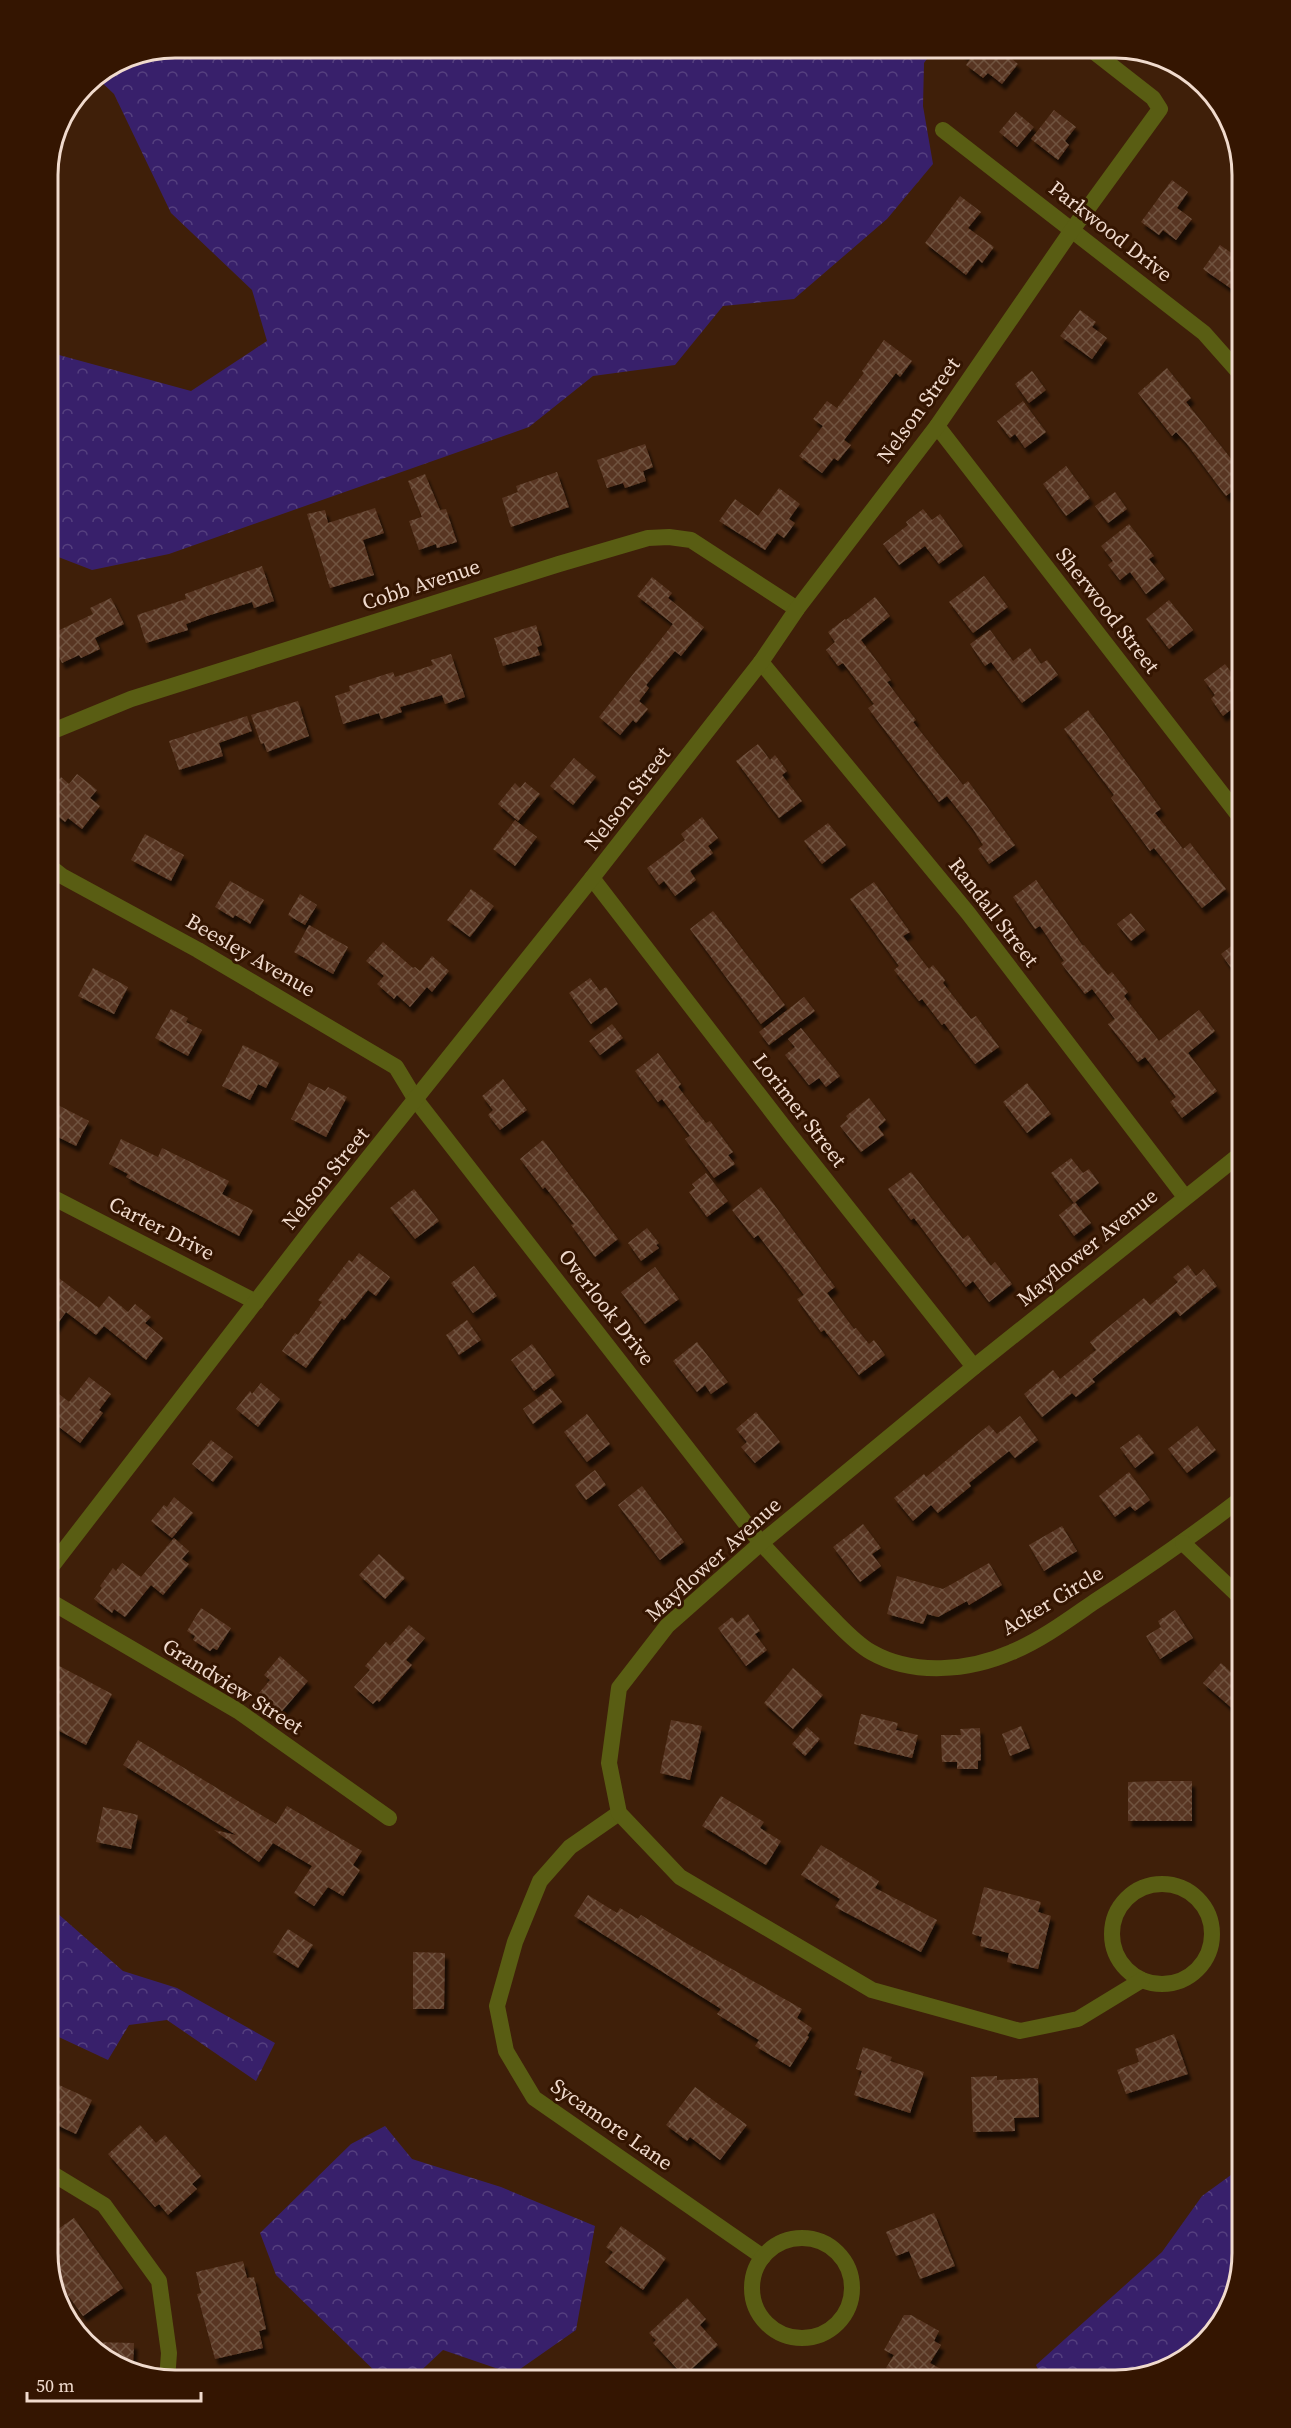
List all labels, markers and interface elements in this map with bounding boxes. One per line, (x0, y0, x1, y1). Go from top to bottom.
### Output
street label: Parkwood Drive (1043, 174, 1179, 288)
street label: Nelson Street (870, 351, 966, 469)
street label: Sherwood Street (1050, 541, 1167, 679)
street label: Cobb Avenue (358, 551, 484, 617)
street label: Nelson Street (577, 740, 677, 856)
street label: Randall Street (942, 851, 1046, 973)
street label: Beesley Avenue (181, 906, 321, 1004)
street label: Lorimer Street (746, 1047, 854, 1173)
street label: Nelson Street (275, 1120, 376, 1236)
street label: Mayflower Avenue (1011, 1181, 1163, 1313)
street label: Carter Drive (104, 1189, 220, 1267)
street label: Overlook Drive (552, 1243, 662, 1371)
street label: Mayflower Avenue (639, 1490, 787, 1628)
street label: Acker Circle (996, 1558, 1108, 1642)
street label: Grandview Street (157, 1631, 309, 1741)
street label: Sycamore Lane (545, 2071, 679, 2177)
scale bar (27, 2365, 201, 2403)
text: 50 m (36, 2373, 74, 2398)

